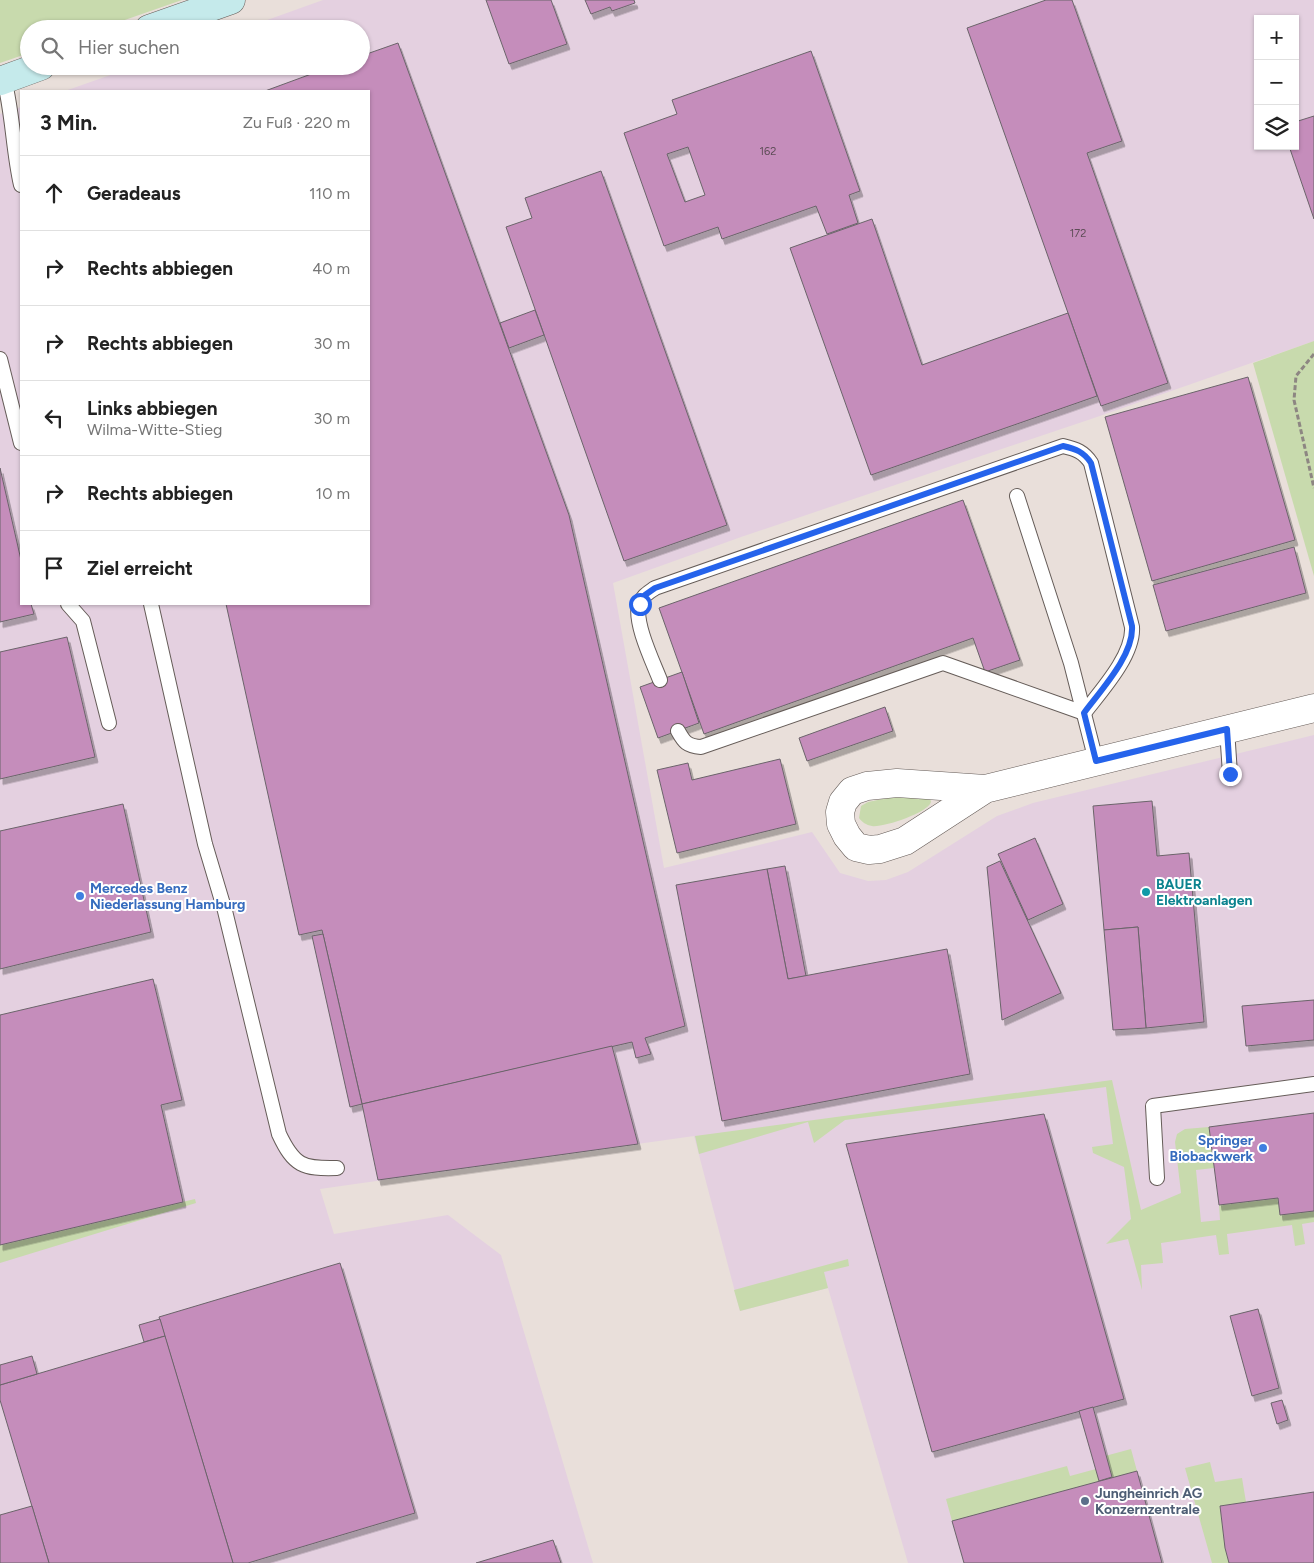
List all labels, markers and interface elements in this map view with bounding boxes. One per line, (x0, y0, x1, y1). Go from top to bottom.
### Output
map controls (1254, 15, 1299, 150)
button: + (1254, 15, 1299, 60)
search box (20, 20, 370, 75)
icon: search (38, 34, 66, 62)
text: Hier suchen (78, 36, 179, 59)
button: − (1254, 60, 1299, 105)
button: layers (1254, 105, 1299, 150)
text: 3 Min. (40, 110, 97, 135)
text: Zu Fuß · 220 m (243, 113, 350, 132)
house number: 162 (760, 145, 776, 158)
icon: ahead (40, 179, 68, 207)
text: Geradeaus (87, 182, 181, 205)
text: 110 m (309, 184, 350, 203)
house number: 172 (1070, 227, 1086, 240)
icon: right (40, 254, 68, 282)
text: Rechts abbiegen (87, 257, 233, 280)
text: 40 m (312, 259, 350, 278)
icon: right (40, 329, 68, 357)
text: Rechts abbiegen (87, 332, 233, 355)
text: 30 m (313, 334, 350, 353)
text: Links abbiegen (87, 397, 218, 420)
icon: left (40, 404, 68, 432)
text: 30 m (313, 409, 350, 428)
text: Wilma-Witte-Stieg (87, 420, 222, 439)
icon: right (40, 479, 68, 507)
text: Rechts abbiegen (87, 482, 233, 505)
text: 10 m (316, 484, 350, 503)
icon: arrive (40, 554, 68, 582)
text: Ziel erreicht (87, 557, 193, 580)
route start (629, 593, 652, 616)
route end (1219, 763, 1242, 786)
place label: BAUER Elektroanlagen (1156, 876, 1253, 909)
place label: Mercedes Benz Niederlassung Hamburg (90, 880, 245, 913)
marker: BAUER Elektroanlagen (1140, 886, 1152, 898)
marker: Mercedes Benz Niederlassung Hamburg (74, 890, 86, 902)
place label: Springer Biobackwerk (1170, 1132, 1254, 1165)
marker: Springer Biobackwerk (1257, 1142, 1269, 1154)
place label: Jungheinrich AG Konzernzentrale (1095, 1485, 1203, 1518)
marker: Jungheinrich AG Konzernzentrale (1079, 1495, 1091, 1507)

